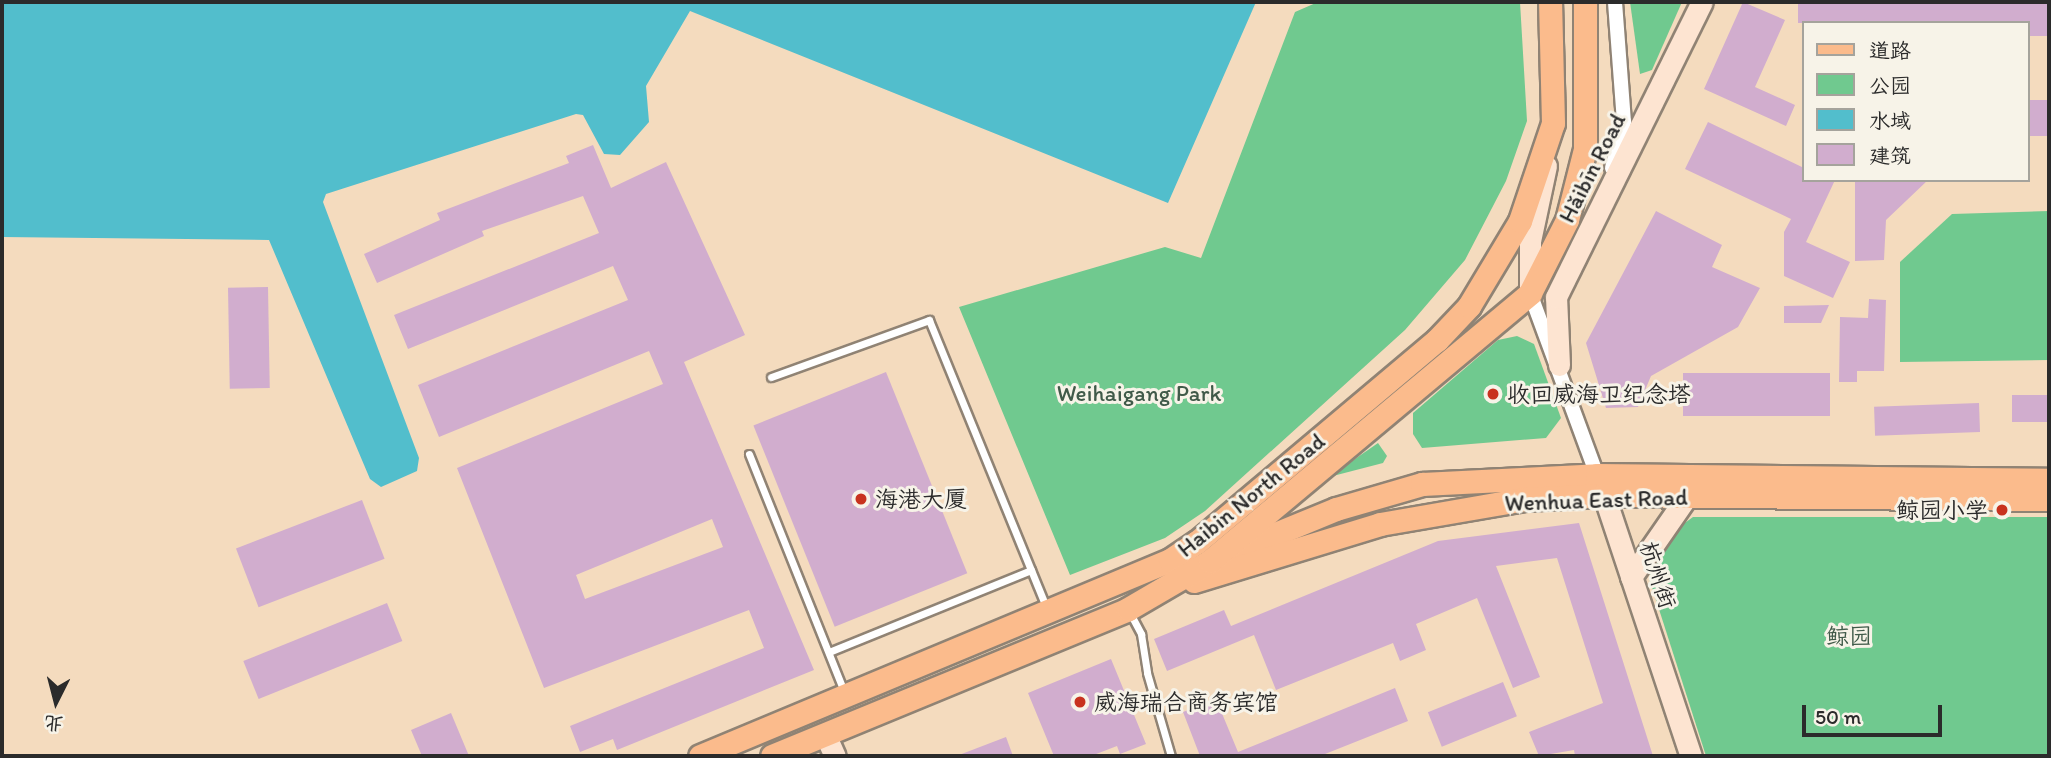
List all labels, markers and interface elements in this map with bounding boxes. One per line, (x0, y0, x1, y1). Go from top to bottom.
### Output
legend (1802, 21, 2030, 182)
text: 道路 (1869, 38, 1911, 63)
text: 公园 (1869, 73, 1911, 98)
text: 水域 (1869, 108, 1911, 133)
street label: Hǎibīn Road (1553, 109, 1631, 227)
text: 建筑 (1869, 143, 1911, 168)
park label: Weihaigang Park (1057, 379, 1221, 407)
place label: 收回威海卫纪念塔 (1507, 380, 1691, 408)
marker: 收回威海卫纪念塔 (1485, 386, 1501, 402)
street label: Haibin North Road (1172, 427, 1330, 563)
street label: Wenhua East Road (1504, 483, 1688, 517)
place label: 海港大厦 (875, 485, 967, 513)
marker: 海港大厦 (853, 491, 869, 507)
place label: 鲸园小学 (1896, 496, 1988, 524)
marker: 鲸园小学 (1994, 502, 2010, 518)
street label: 杭州街 (1634, 538, 1682, 612)
park label: 鲸园 (1826, 622, 1872, 650)
north arrow (21, 667, 91, 737)
place label: 威海瑞合商务宾馆 (1094, 688, 1278, 716)
scale bar (1806, 692, 1946, 736)
marker: 威海瑞合商务宾馆 (1072, 694, 1088, 710)
text: 50 m (1815, 704, 1861, 729)
text: 北 (43, 711, 64, 736)

